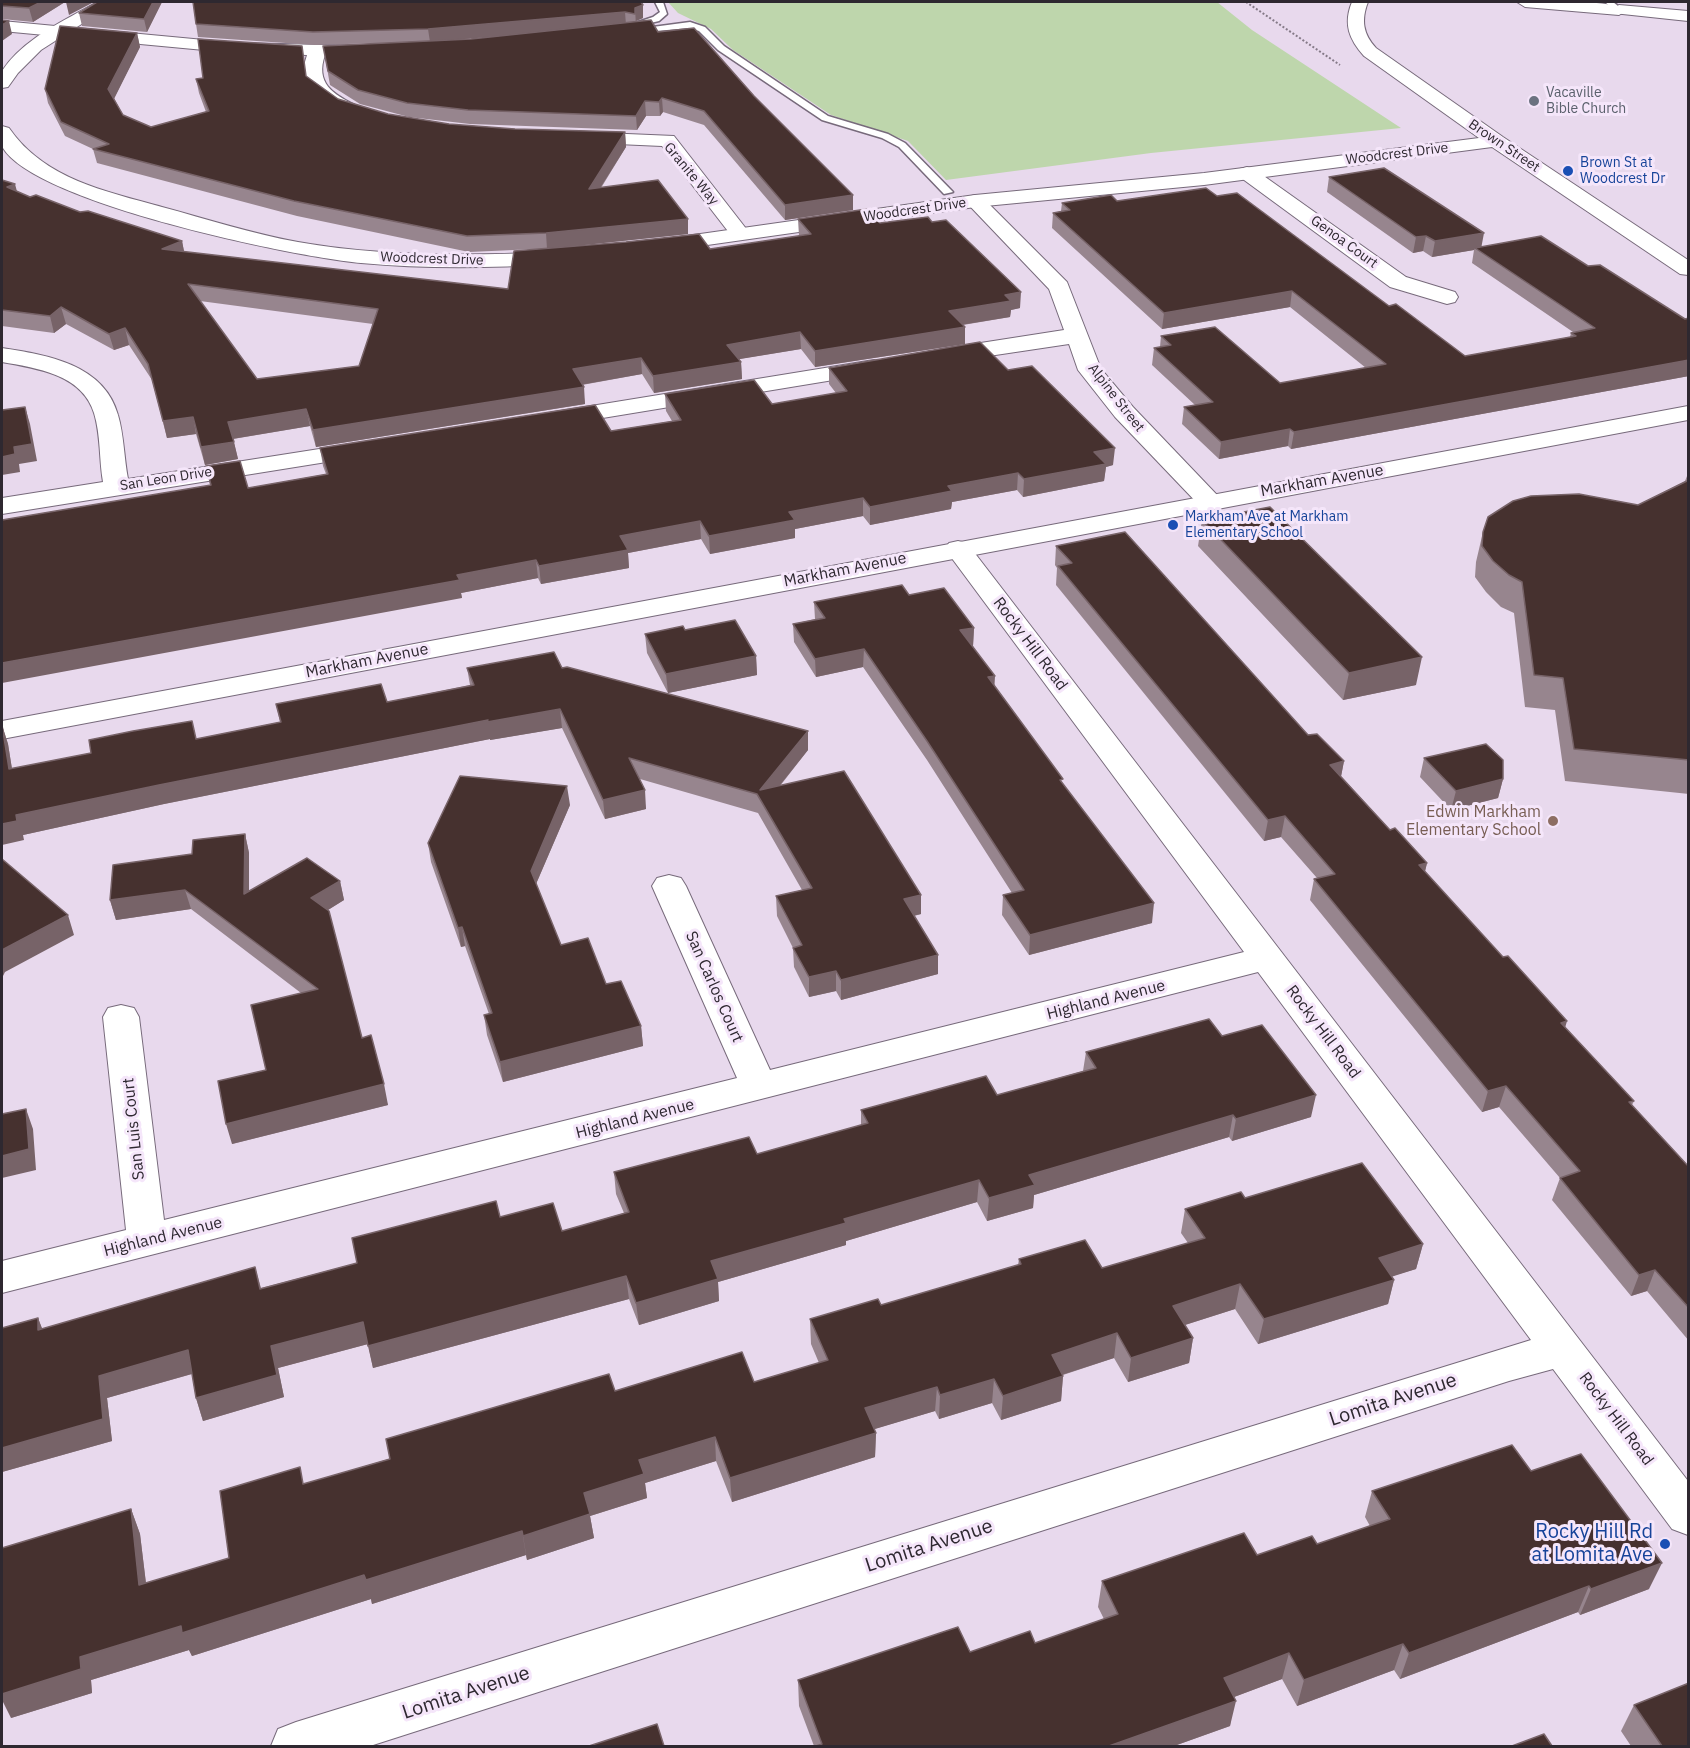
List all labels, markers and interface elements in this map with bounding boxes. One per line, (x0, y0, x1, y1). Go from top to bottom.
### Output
place label: Vacaville Bible Church (1546, 85, 1626, 118)
marker: Vacaville Bible Church (1527, 94, 1541, 108)
street label: Brown Street (1465, 116, 1543, 176)
street label: Granite Way (660, 139, 722, 209)
street label: Woodcrest Drive (1345, 139, 1449, 169)
place label: Brown St at Woodcrest Dr (1580, 155, 1665, 188)
marker: Brown St at Woodcrest Dr (1561, 164, 1575, 178)
street label: Woodcrest Drive (863, 194, 967, 226)
street label: Genoa Court (1307, 212, 1381, 272)
street label: Woodcrest Drive (380, 249, 484, 269)
street label: Alpine Street (1084, 361, 1148, 435)
street label: Markham Avenue (1259, 461, 1385, 501)
street label: San Leon Drive (119, 463, 213, 495)
place label: Markham Ave at Markham Elementary School (1185, 509, 1348, 542)
marker: Markham Ave at Markham Elementary School (1166, 518, 1180, 532)
street label: Markham Avenue (782, 549, 908, 591)
street label: Rocky Hill Road (989, 594, 1071, 694)
street label: Markham Avenue (304, 640, 430, 682)
place label: Edwin Markham Elementary School (1406, 802, 1541, 840)
marker: Edwin Markham Elementary School (1546, 814, 1560, 828)
street label: San Carlos Court (681, 929, 747, 1045)
street label: Highland Avenue (1045, 976, 1167, 1024)
street label: Rocky Hill Road (1282, 982, 1364, 1082)
street label: San Luis Court (119, 1077, 149, 1181)
street label: Highland Avenue (574, 1095, 696, 1143)
street label: Highland Avenue (102, 1213, 224, 1261)
street label: Lomita Avenue (1326, 1368, 1460, 1432)
street label: Rocky Hill Road (1575, 1369, 1657, 1469)
street label: Lomita Avenue (862, 1514, 996, 1578)
place label: Rocky Hill Rd at Lomita Ave (1532, 1520, 1653, 1567)
marker: Rocky Hill Rd at Lomita Ave (1658, 1537, 1672, 1551)
street label: Lomita Avenue (399, 1661, 533, 1725)

